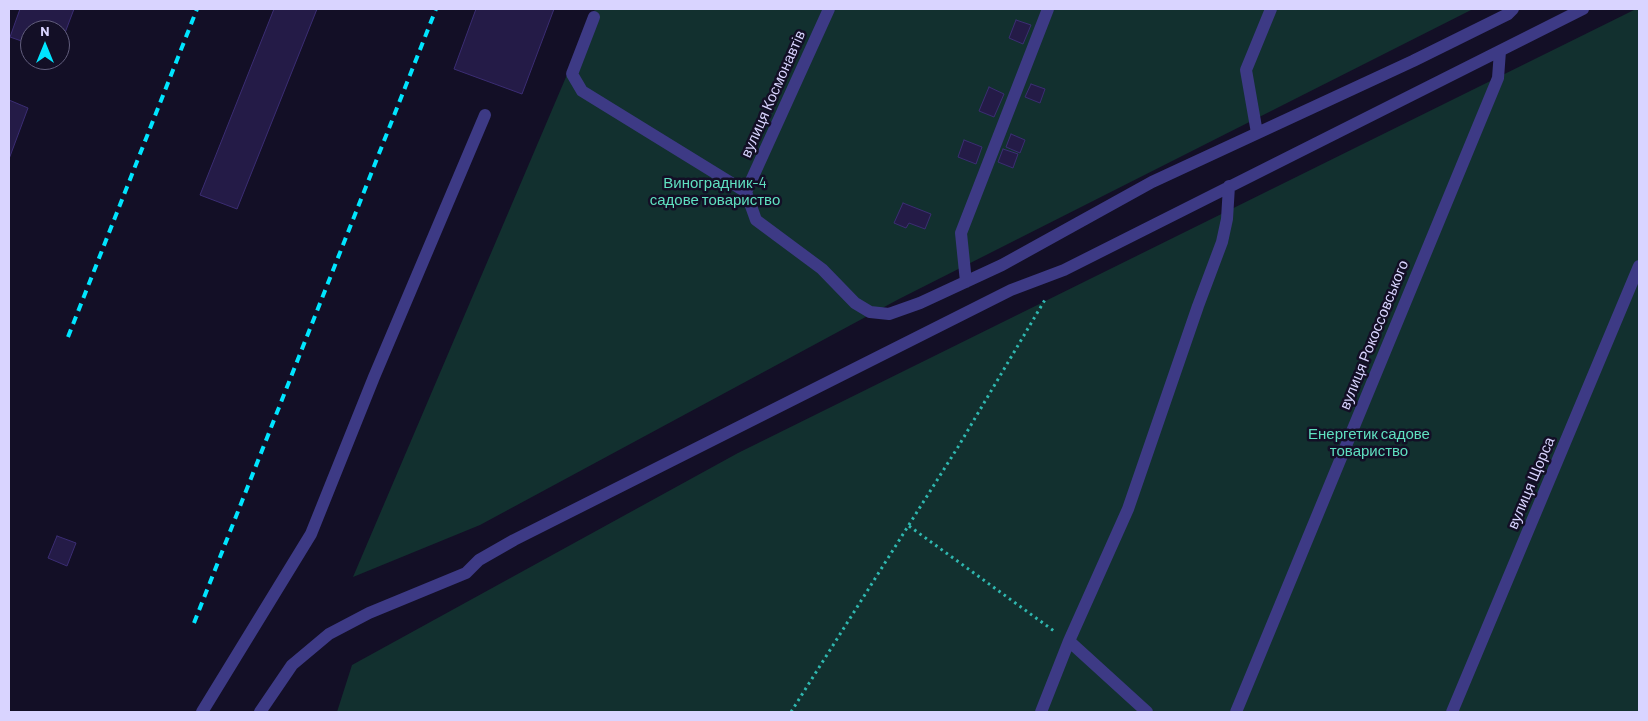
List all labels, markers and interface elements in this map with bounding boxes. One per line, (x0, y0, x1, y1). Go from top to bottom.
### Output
north arrow (20, 20, 70, 70)
text: N (40, 22, 50, 39)
street label: вулиця Космонавтів (737, 28, 809, 160)
park label: Виноградник-4 садове товариство (650, 174, 780, 209)
street label: вулиця Рокоссовського (1336, 258, 1412, 412)
park label: Енергетик садове товариство (1308, 425, 1430, 460)
street label: вулиця Щорса (1504, 434, 1558, 532)

